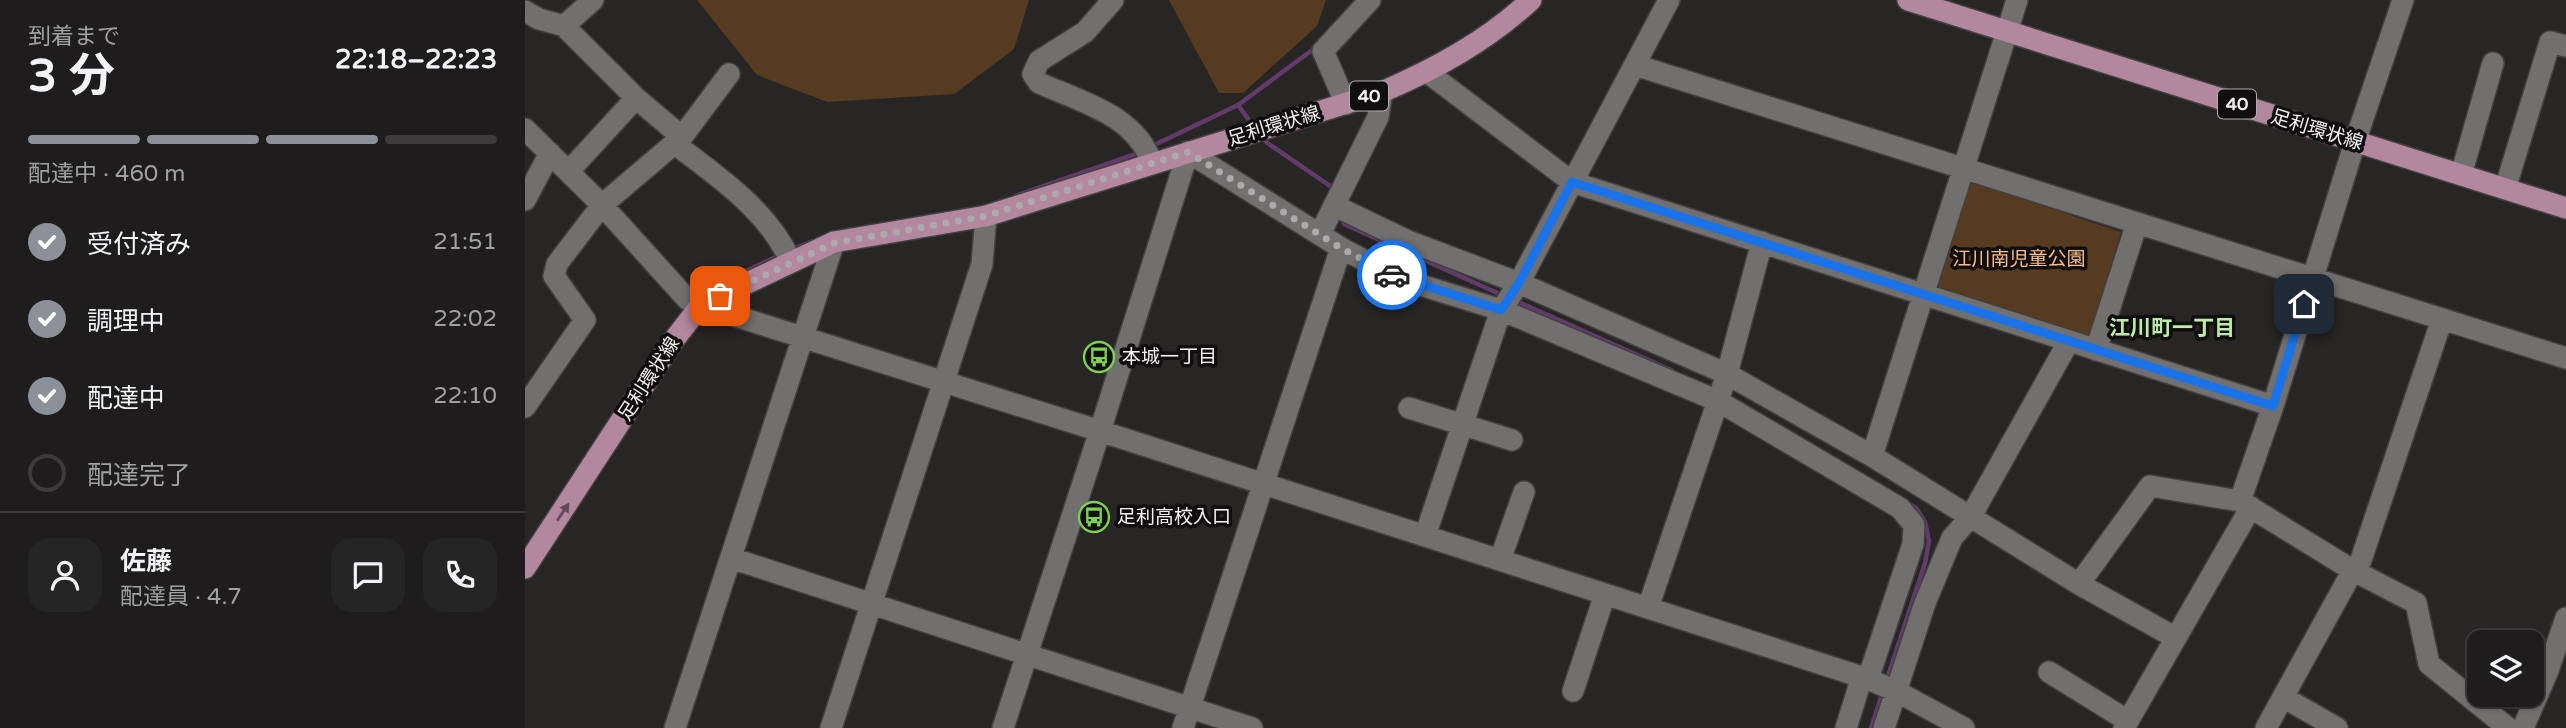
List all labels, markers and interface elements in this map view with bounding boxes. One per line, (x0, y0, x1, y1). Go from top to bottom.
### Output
text: 到着まで (28, 23, 120, 51)
text: 22:18–22:23 (335, 44, 497, 75)
text: 3 分 (28, 49, 115, 104)
road number: 40 (1350, 82, 1388, 110)
road number: 40 (2218, 90, 2256, 119)
street label: 足利環状線 (1225, 102, 1323, 150)
street label: 足利環状線 (2268, 106, 2366, 154)
text: 配達中 · 460 m (28, 160, 185, 188)
icon: check (28, 223, 66, 261)
text: 21:51 (433, 228, 497, 256)
text: 受付済み (87, 229, 191, 260)
courier (1357, 240, 1427, 310)
park label: 江川南児童公園 (1952, 248, 2086, 270)
icon: car (1373, 256, 1411, 294)
pin (690, 266, 750, 326)
pin (2274, 274, 2334, 334)
icon: bag (701, 277, 739, 315)
icon: home (2285, 285, 2323, 323)
icon: check (28, 300, 66, 338)
text: 22:02 (433, 305, 497, 333)
text: 調理中 (87, 306, 165, 337)
district label: 江川町一丁目 (2109, 316, 2235, 341)
street label: 足利環状線 (614, 333, 684, 425)
bus stop icon: 本城一丁目 (1082, 340, 1116, 374)
place label: 本城一丁目 (1122, 346, 1217, 368)
icon: check (28, 377, 66, 415)
text: 22:10 (433, 382, 497, 410)
text: 配達中 (87, 383, 165, 414)
text: 配達完了 (87, 460, 191, 491)
bus stop icon: 足利高校入口 (1077, 500, 1111, 534)
one-way arrow (556, 503, 570, 521)
place label: 足利高校入口 (1117, 506, 1231, 528)
button: person (28, 538, 102, 612)
button: chat (331, 538, 405, 612)
button: phone (423, 538, 497, 612)
text: 佐藤 (120, 546, 172, 577)
text: 配達員 · 4.7 (120, 583, 242, 611)
map controls (2467, 630, 2544, 707)
button: layers (2467, 630, 2544, 707)

